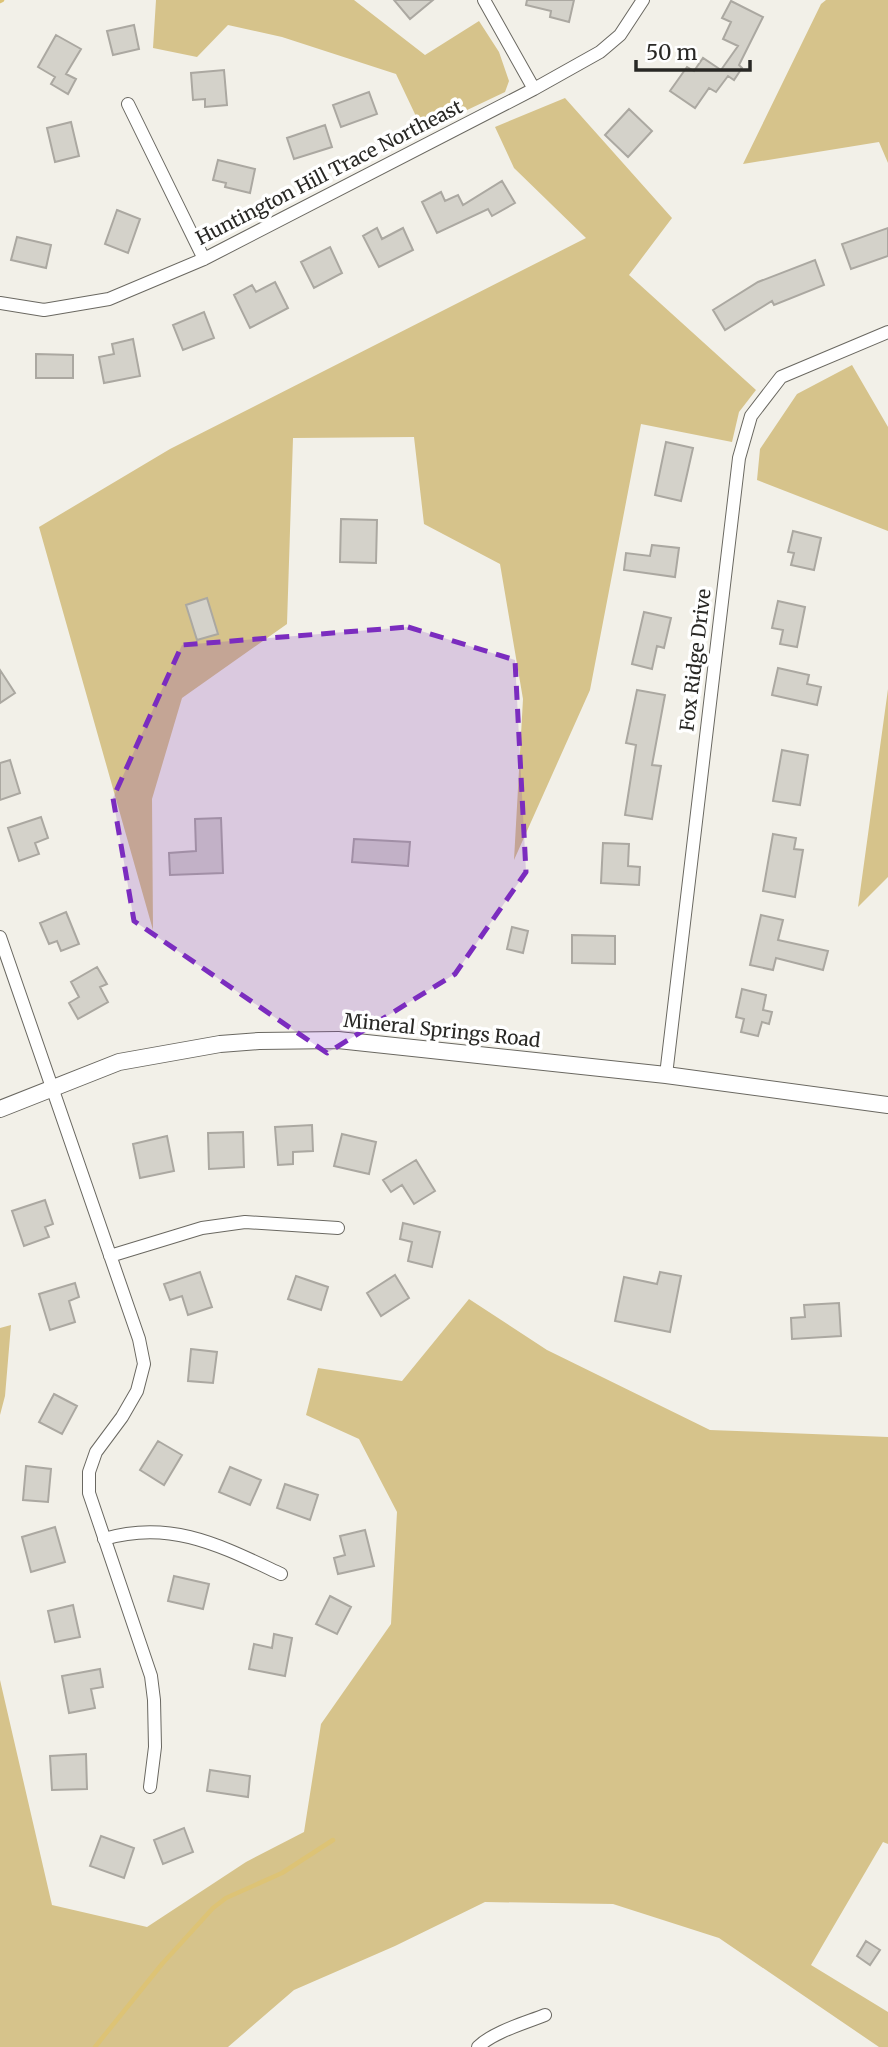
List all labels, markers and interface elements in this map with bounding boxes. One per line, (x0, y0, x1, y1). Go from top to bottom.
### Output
scale bar (636, 28, 750, 72)
text: 50 m (646, 39, 697, 66)
street label: Huntington Hill Trace Northeast (192, 94, 467, 250)
street label: Fox Ridge Drive (674, 587, 716, 733)
street label: Mineral Springs Road (342, 1008, 542, 1052)

